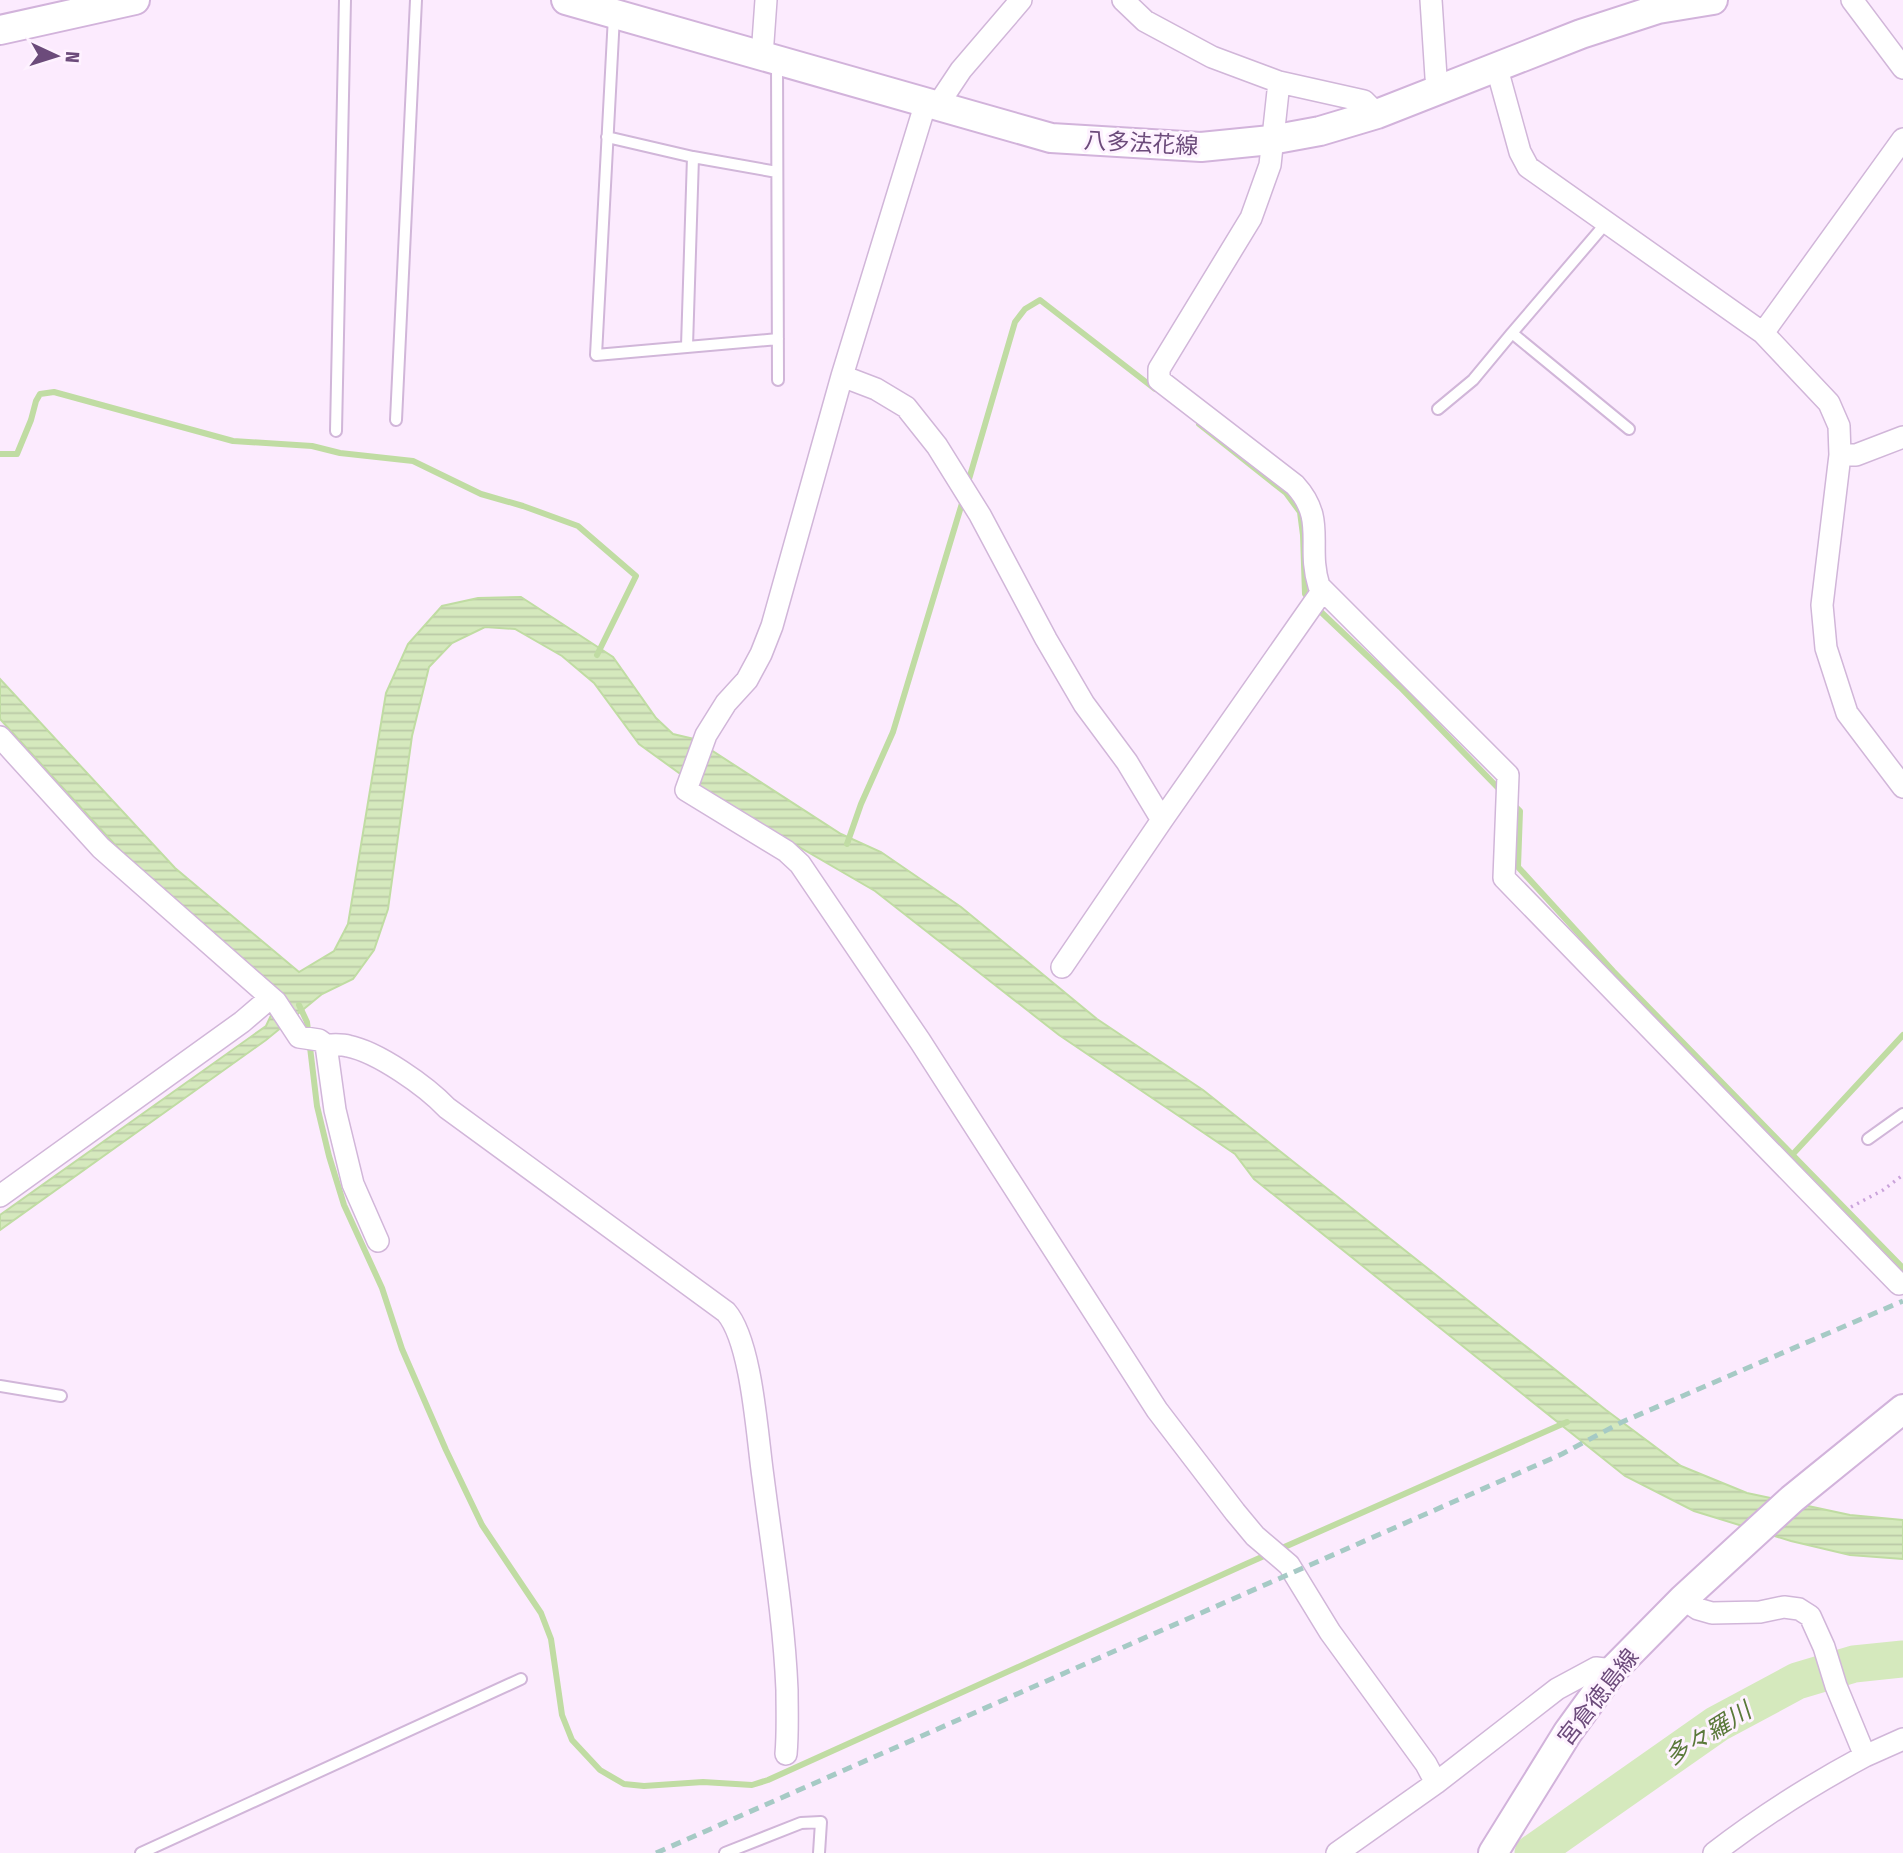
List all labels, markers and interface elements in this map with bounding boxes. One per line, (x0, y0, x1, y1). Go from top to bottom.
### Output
north arrow (21, 21, 91, 91)
text: N (61, 51, 84, 64)
street label: 八多法花線 (1083, 126, 1199, 160)
street label: 宮倉徳島線 (1552, 1643, 1644, 1751)
water label: 多々羅川 (1660, 1695, 1759, 1771)

